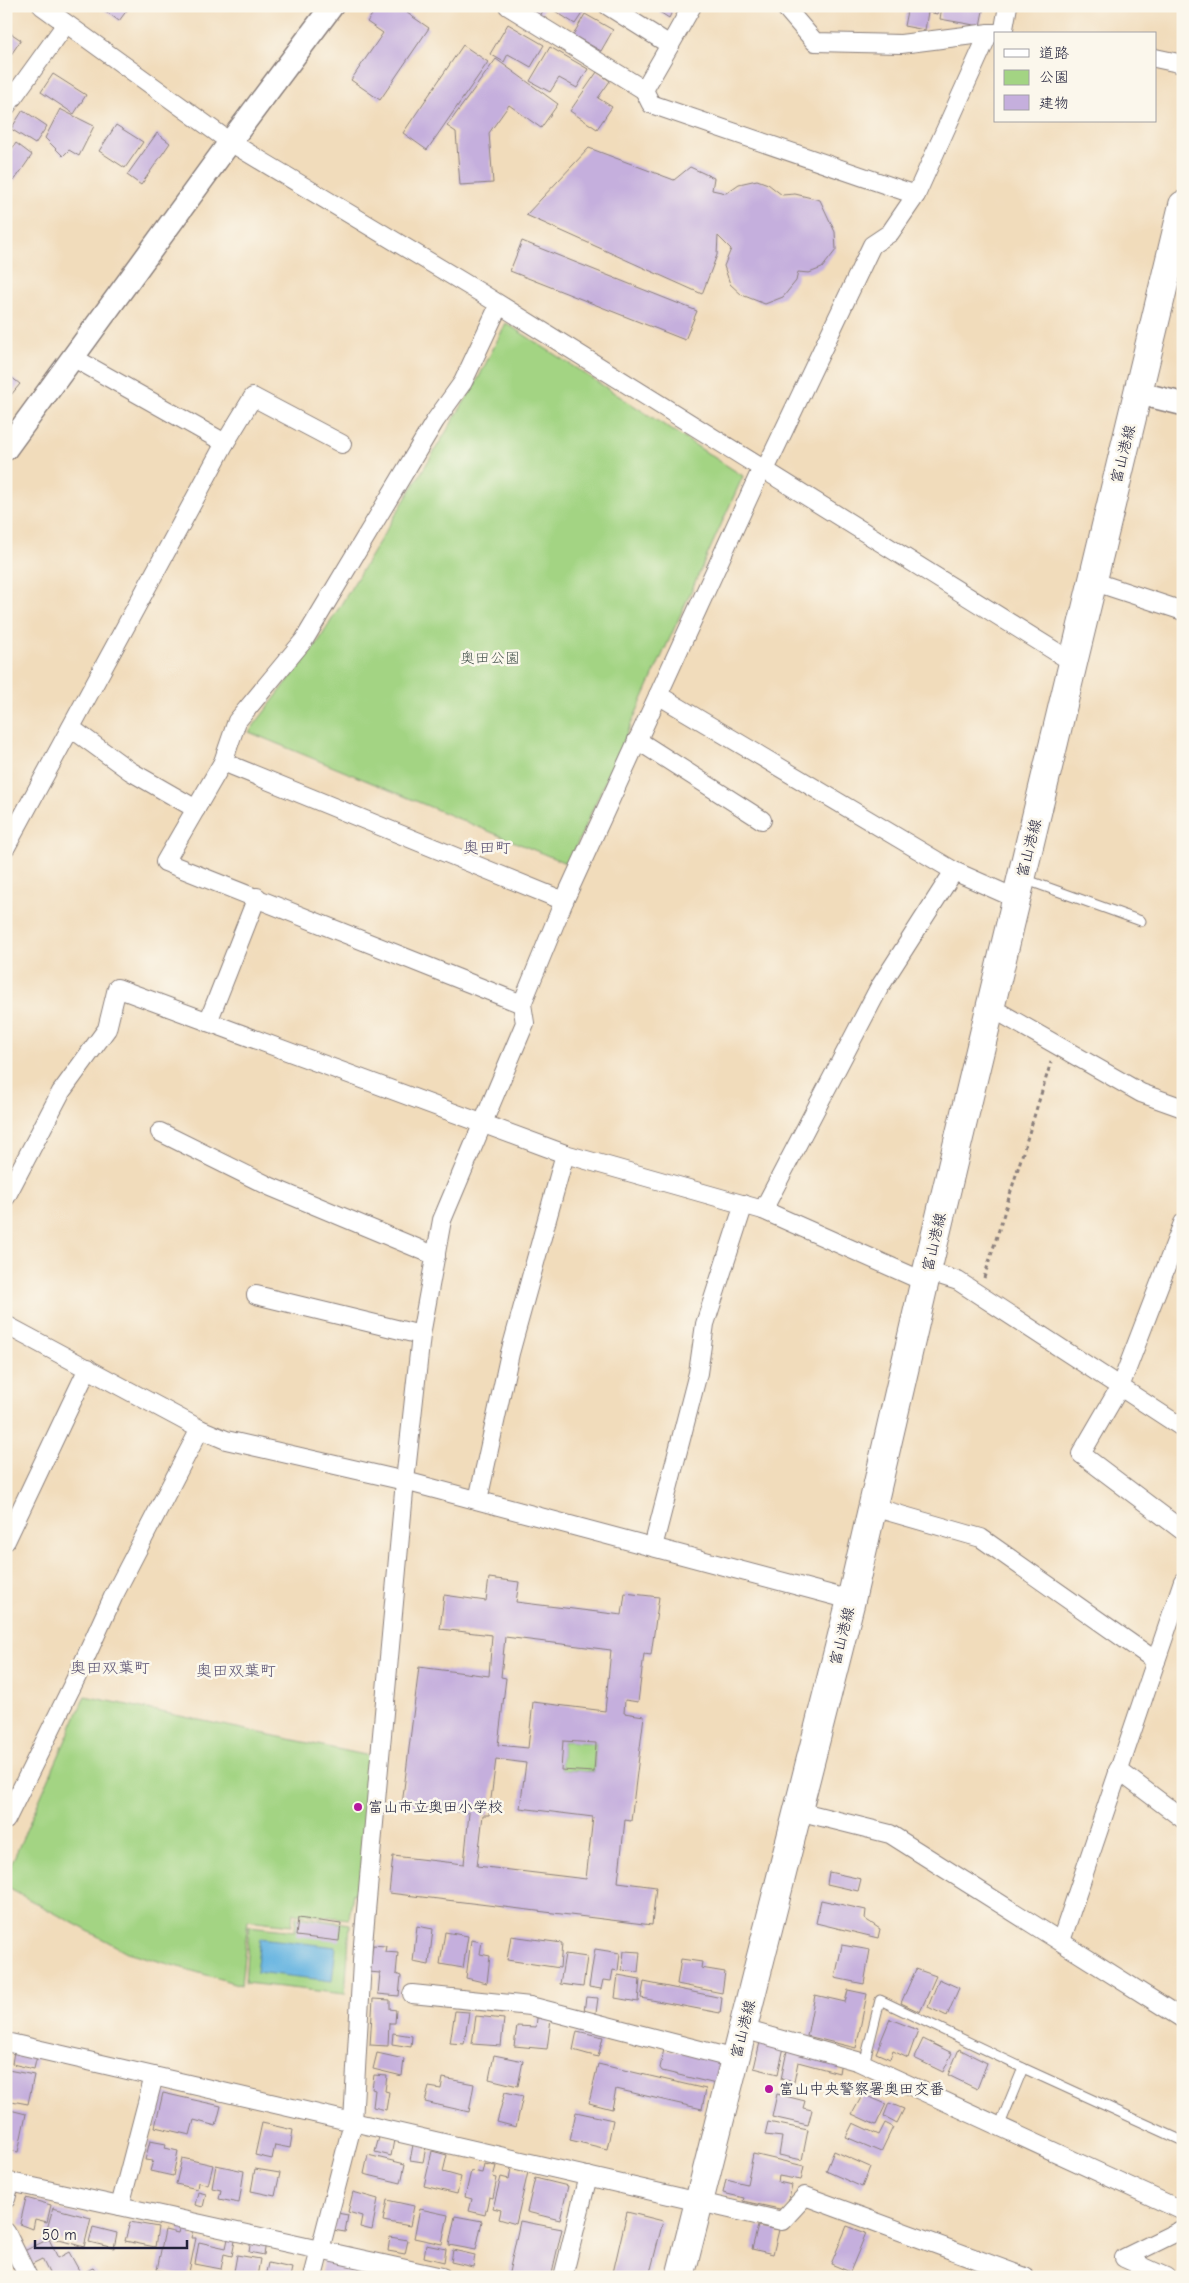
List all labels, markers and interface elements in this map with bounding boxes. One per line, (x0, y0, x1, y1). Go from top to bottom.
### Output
legend (994, 32, 1156, 122)
text: 道路 (1039, 44, 1069, 62)
text: 公園 (1039, 68, 1069, 86)
text: 建物 (1039, 94, 1069, 112)
street label: 富山港線 (1107, 423, 1139, 485)
park label: 奥田公園 (460, 649, 520, 667)
street label: 富山港線 (1013, 817, 1045, 879)
district label: 奥田町 (463, 839, 511, 857)
street label: 富山港線 (918, 1211, 950, 1273)
street label: 富山港線 (826, 1605, 858, 1667)
district label: 奥田双葉町 (70, 1659, 150, 1677)
district label: 奥田双葉町 (196, 1662, 276, 1680)
place label: 富山市立奥田小学校 (368, 1798, 503, 1816)
marker: 富山市立奥田小学校 (352, 1801, 364, 1813)
street label: 富山港線 (727, 1998, 759, 2060)
place label: 富山中央警察署奥田交番 (779, 2080, 944, 2098)
marker: 富山中央警察署奥田交番 (763, 2083, 775, 2095)
scale bar (35, 2218, 188, 2250)
text: 50 m (42, 2226, 77, 2244)

